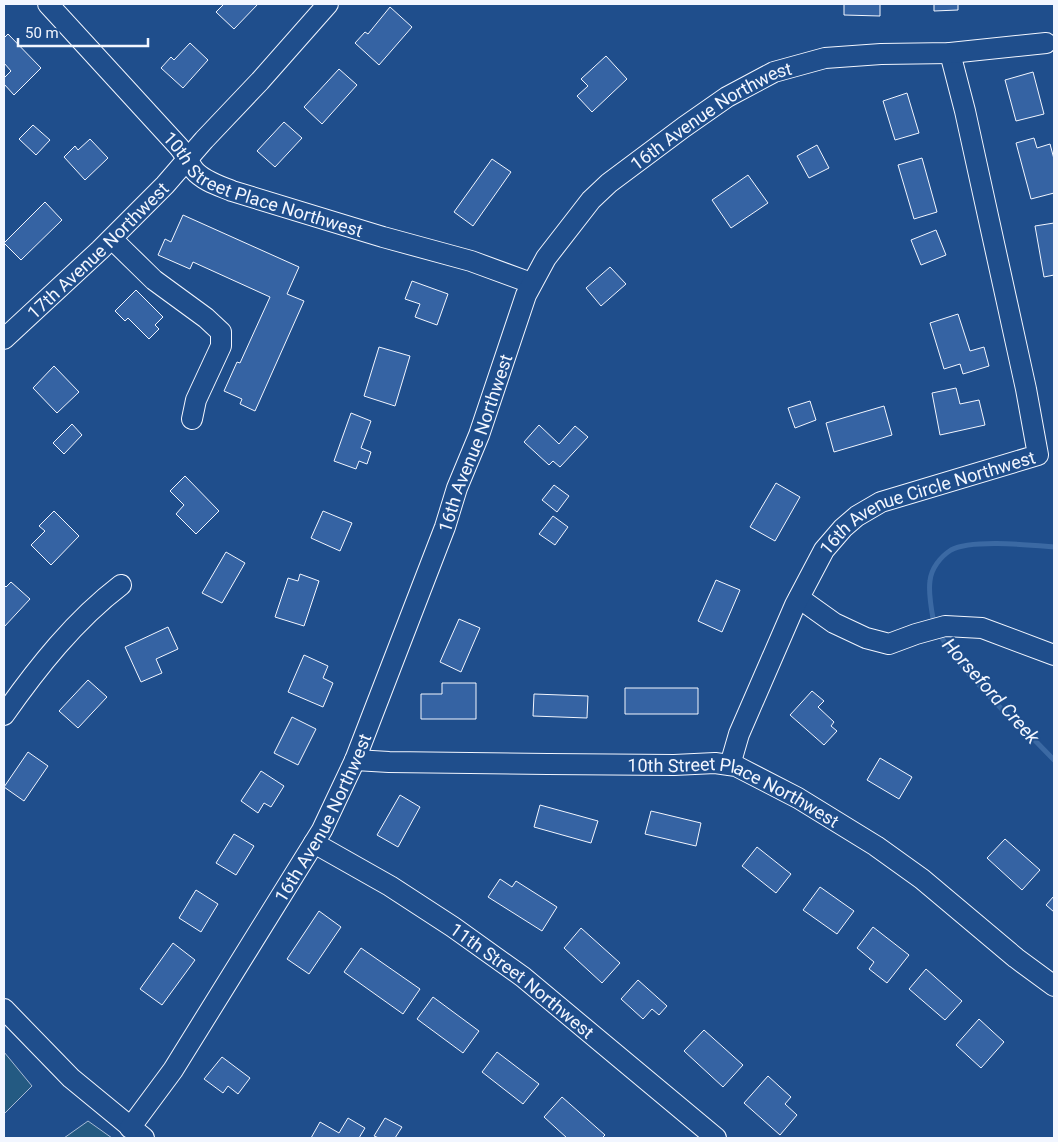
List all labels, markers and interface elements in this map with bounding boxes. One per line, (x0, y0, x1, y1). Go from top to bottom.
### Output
scale bar (18, 15, 148, 47)
text: 50 m (25, 24, 59, 42)
street label: 16th Avenue Northwest (626, 57, 794, 174)
street label: 10th Street Place Northwest (159, 127, 366, 241)
street label: 17th Avenue Northwest (23, 178, 172, 323)
street label: 16th Avenue Northwest (434, 351, 516, 535)
street label: 16th Avenue Circle Northwest (815, 446, 1038, 558)
water label: Horseford Creek (938, 633, 1045, 749)
street label: 16th Avenue Northwest (270, 730, 375, 906)
street label: 10th Street Place Northwest (627, 752, 843, 831)
street label: 11th Street Northwest (446, 918, 599, 1043)

